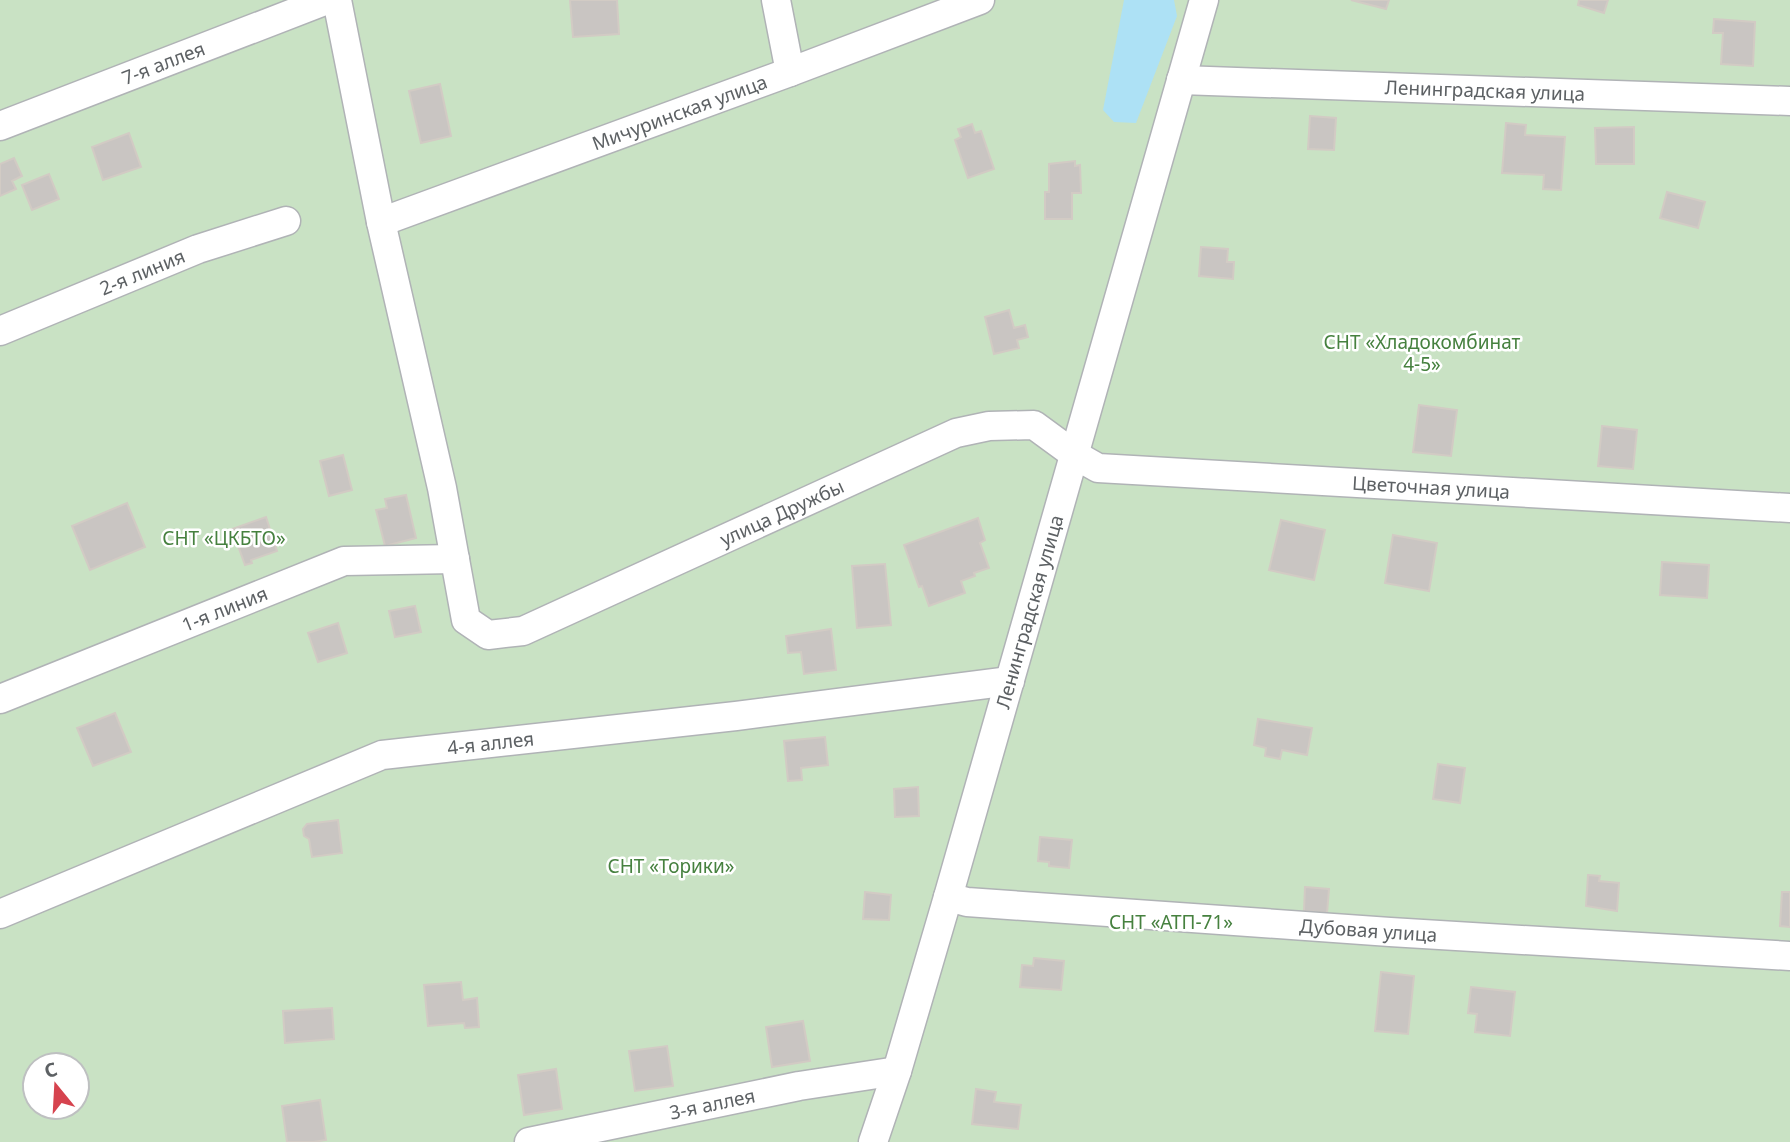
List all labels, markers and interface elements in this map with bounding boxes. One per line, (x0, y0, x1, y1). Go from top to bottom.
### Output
street label: 7-я аллея (118, 35, 209, 91)
street label: Мичуринская улица (588, 69, 771, 156)
street label: Ленинградская улица (1384, 74, 1585, 107)
street label: 2-я линия (96, 243, 189, 301)
park label: СНТ «Хладокомбинат 4-5» (1324, 329, 1521, 377)
street label: Цветочная улица (1351, 470, 1511, 505)
street label: улица Дружбы (716, 473, 848, 552)
street label: Ленинградская улица (989, 512, 1069, 712)
park label: СНТ «ЦКБТО» (162, 525, 286, 551)
street label: 1-я линия (178, 580, 271, 638)
street label: 4-я аллея (446, 725, 535, 761)
park label: СНТ «Торики» (608, 853, 734, 879)
park label: СНТ «АТП-71» (1109, 909, 1233, 935)
street label: Дубовая улица (1299, 913, 1438, 948)
north arrow (21, 1051, 91, 1121)
text: С (41, 1056, 61, 1084)
street label: 3-я аллея (667, 1082, 757, 1126)

